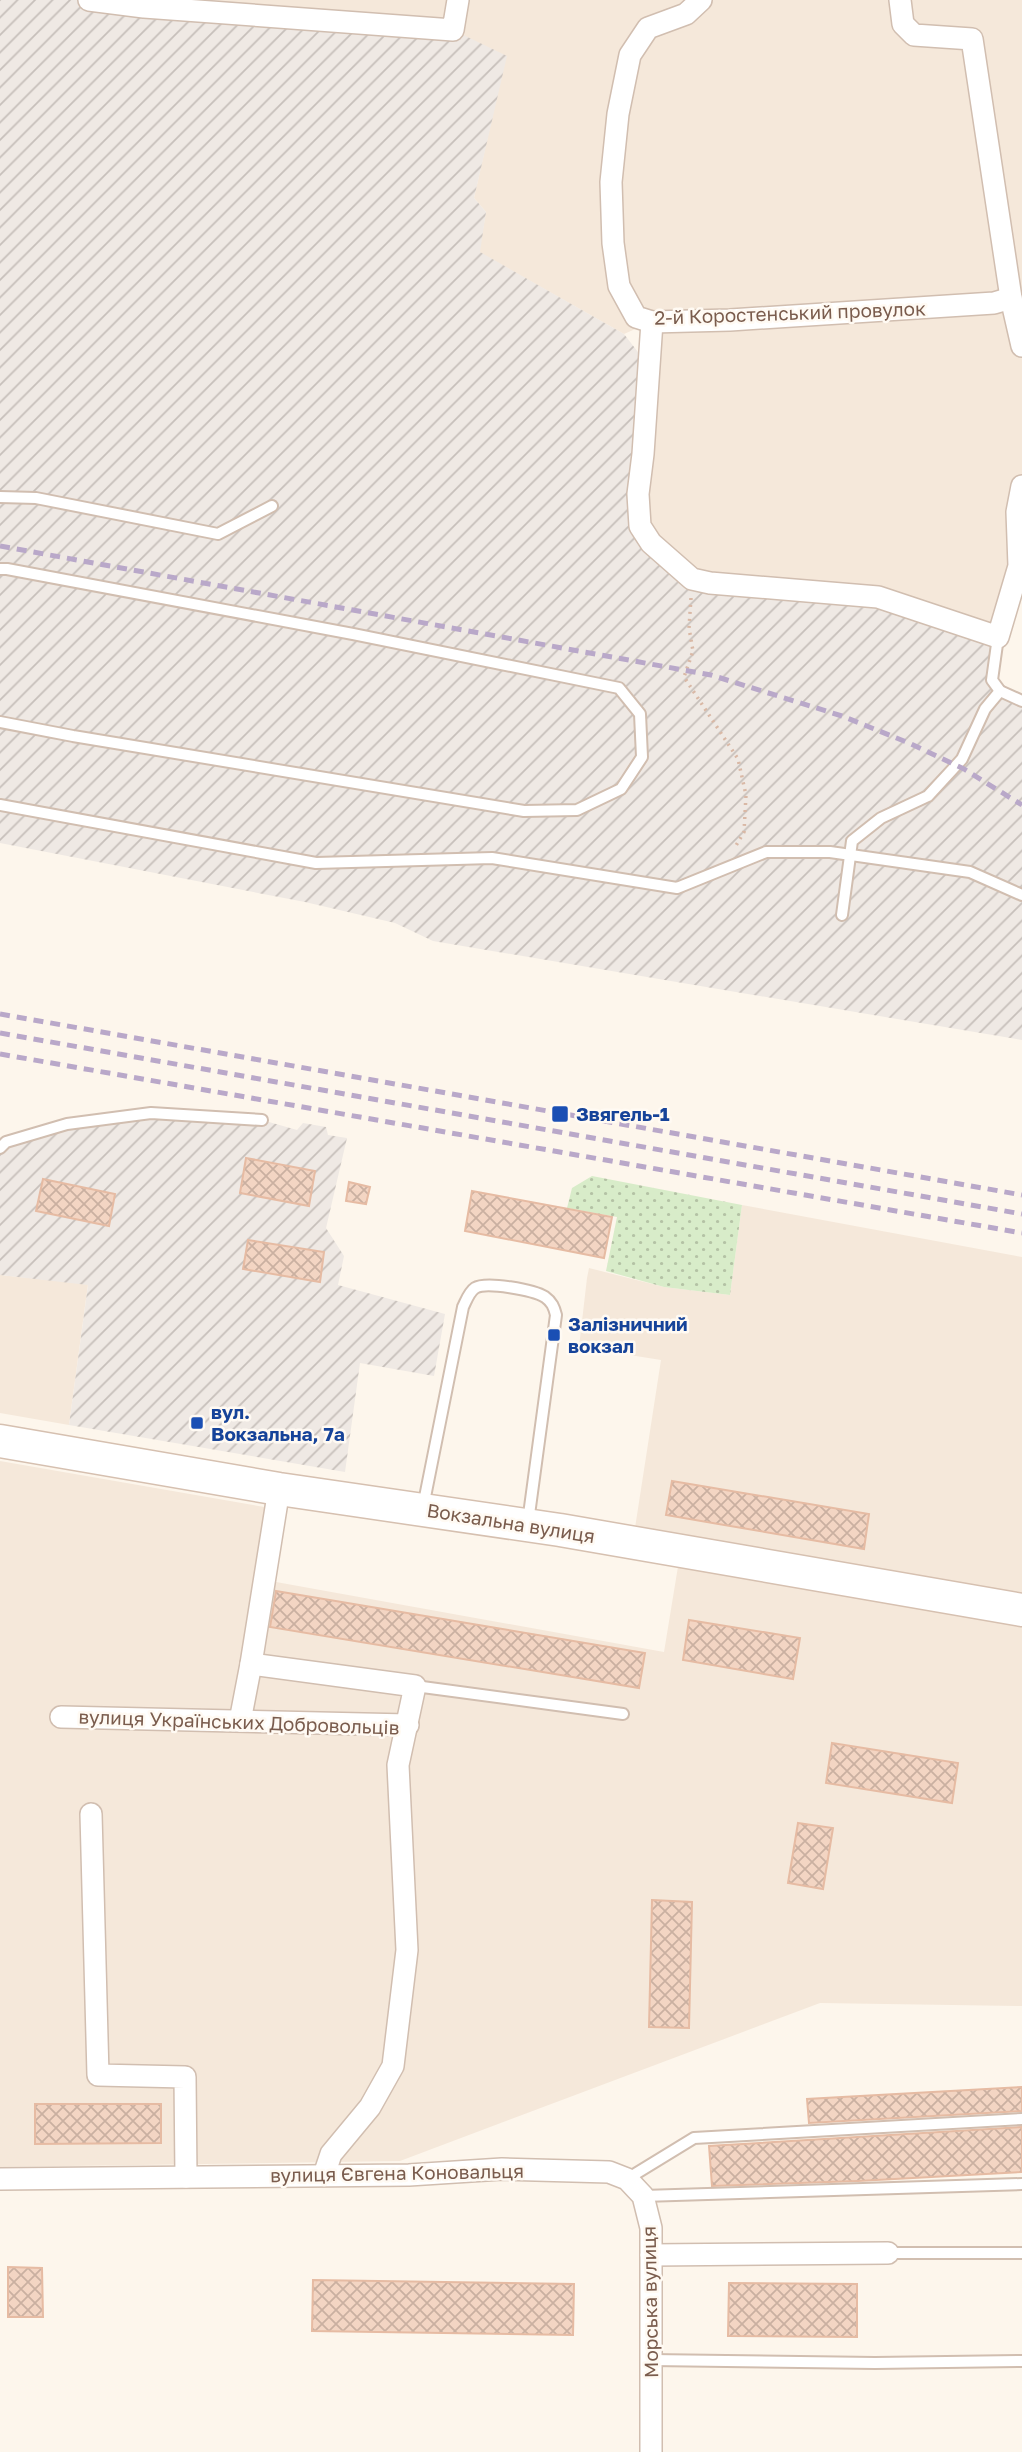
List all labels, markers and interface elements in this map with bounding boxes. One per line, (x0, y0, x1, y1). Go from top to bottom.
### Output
street label: 2-й Коростенський провулок (654, 296, 926, 329)
place label: Звягель-1 (576, 1102, 670, 1125)
marker: Звягель-1 (550, 1104, 570, 1124)
place label: Залізничний вокзал (568, 1312, 688, 1357)
marker: Залізничний вокзал (546, 1327, 562, 1343)
place label: вул. Вокзальна, 7а (211, 1400, 345, 1445)
marker: вул. Вокзальна, 7а (189, 1415, 205, 1431)
street label: Вокзальна вулиця (425, 1498, 597, 1547)
street label: вулиця Українських Добровольців (78, 1704, 400, 1739)
street label: вулиця Євгена Коновальця (270, 2159, 524, 2186)
street label: Морська вулиця (637, 2226, 662, 2378)

